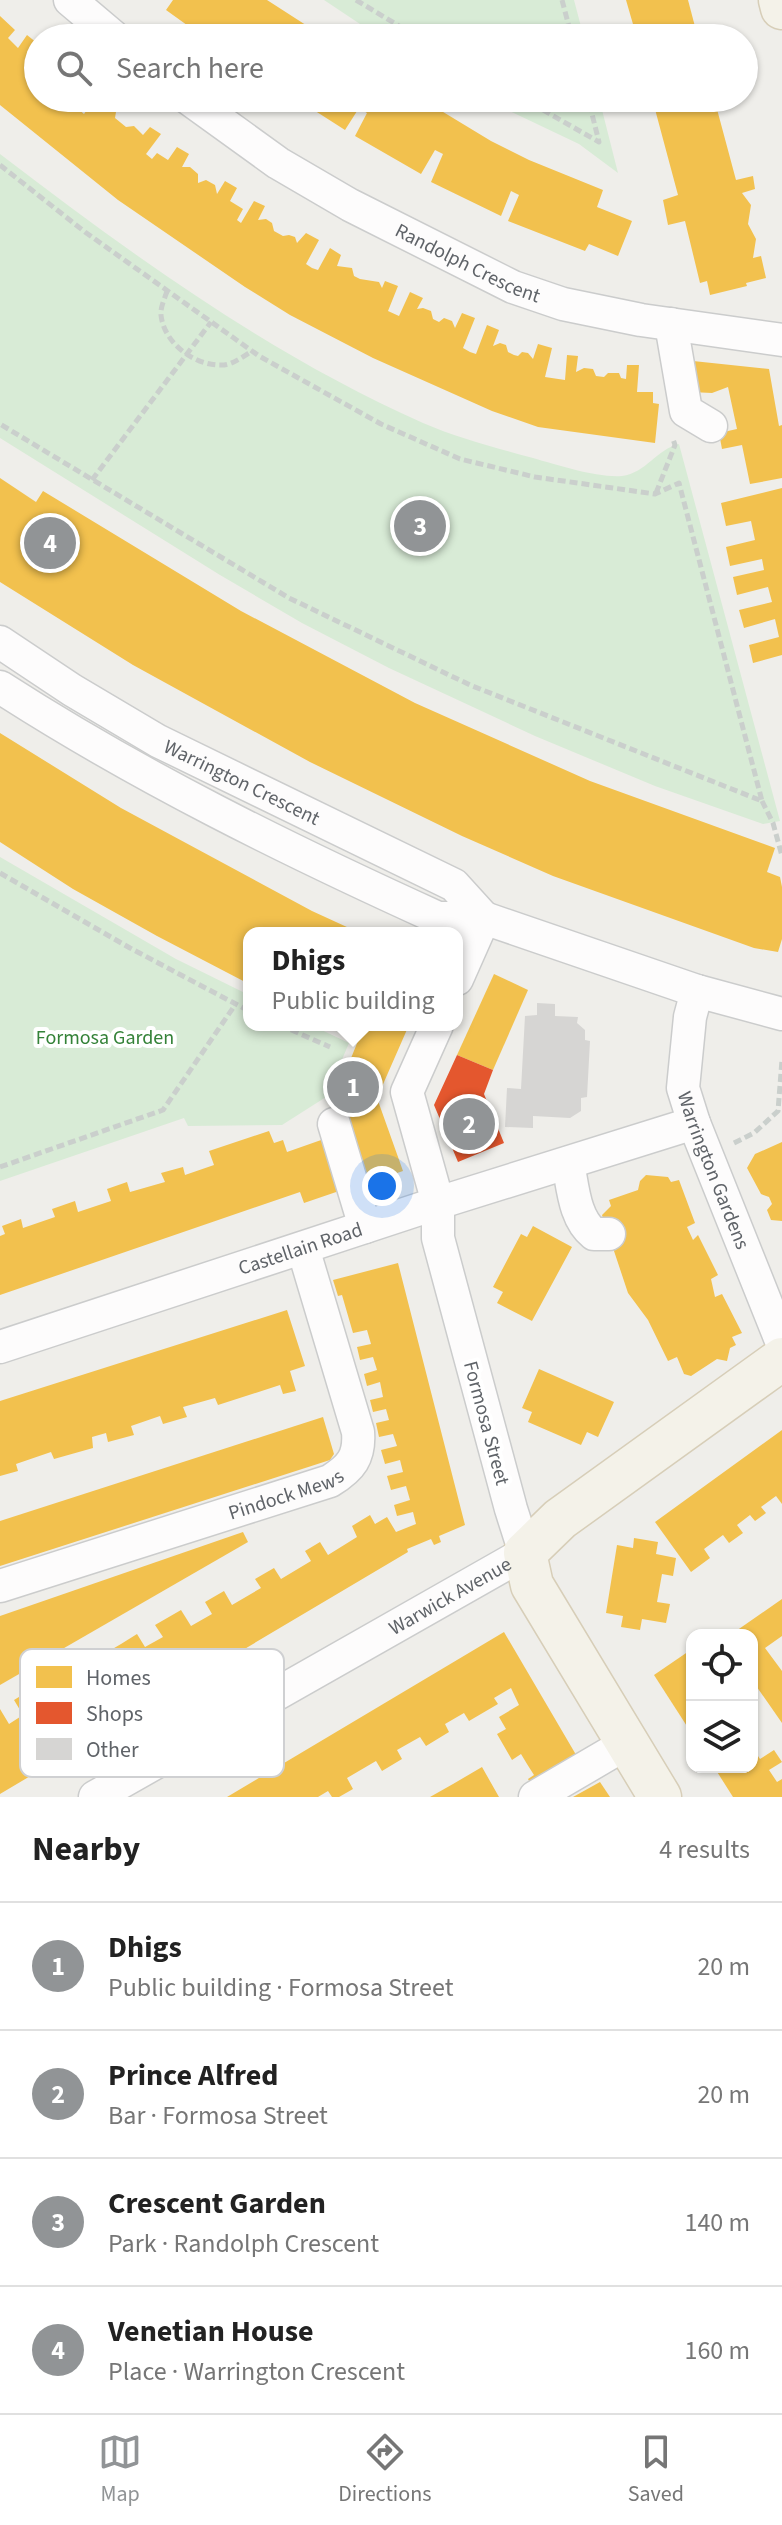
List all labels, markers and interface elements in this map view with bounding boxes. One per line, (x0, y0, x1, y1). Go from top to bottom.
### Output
search box (24, 24, 758, 112)
icon: search (52, 46, 96, 90)
text: Search here (116, 47, 264, 90)
street label: Randolph Crescent (390, 217, 544, 310)
pin: 3 (394, 496, 446, 556)
pin: 4 (24, 513, 76, 573)
street label: Warrington Crescent (159, 733, 325, 833)
popup (243, 927, 463, 1031)
text: Dhigs (271, 939, 345, 982)
text: Public building (271, 982, 435, 1019)
park label: Formosa Garden (36, 1024, 174, 1052)
pin: 1 (327, 1057, 379, 1117)
street label: Warrington Gardens (670, 1088, 756, 1254)
pin: 2 (443, 1094, 495, 1154)
your location (362, 1166, 402, 1206)
street label: Castellain Road (235, 1216, 366, 1283)
street label: Formosa Street (456, 1358, 516, 1489)
street label: Pindock Mews (225, 1463, 350, 1527)
street label: Warwick Avenue (384, 1551, 517, 1642)
map controls (686, 1629, 758, 1773)
button: locate (686, 1629, 758, 1701)
legend (20, 1649, 284, 1777)
text: Homes (86, 1662, 151, 1694)
text: Shops (86, 1698, 143, 1730)
button: layers (686, 1701, 758, 1773)
text: Other (86, 1734, 139, 1766)
text: Nearby (32, 1825, 140, 1874)
text: 4 results (659, 1831, 750, 1868)
text: Dhigs (108, 1926, 182, 1969)
text: 1 (51, 1948, 65, 1985)
text: 20 m (697, 1948, 750, 1985)
text: Public building · Formosa Street (108, 1969, 453, 2006)
text: Prince Alfred (108, 2054, 278, 2097)
text: 2 (51, 2076, 65, 2113)
text: 20 m (697, 2076, 750, 2113)
text: Bar · Formosa Street (108, 2097, 328, 2134)
text: Crescent Garden (108, 2182, 326, 2225)
text: 3 (51, 2204, 65, 2241)
text: 140 m (684, 2204, 750, 2241)
text: Park · Randolph Crescent (108, 2225, 379, 2262)
text: Venetian House (108, 2310, 314, 2353)
text: 4 (51, 2332, 65, 2369)
text: 160 m (684, 2332, 750, 2369)
text: Place · Warrington Crescent (108, 2353, 405, 2390)
tab: Map (98, 2430, 142, 2510)
tab: Directions (338, 2430, 431, 2510)
tab: Saved (628, 2430, 684, 2510)

